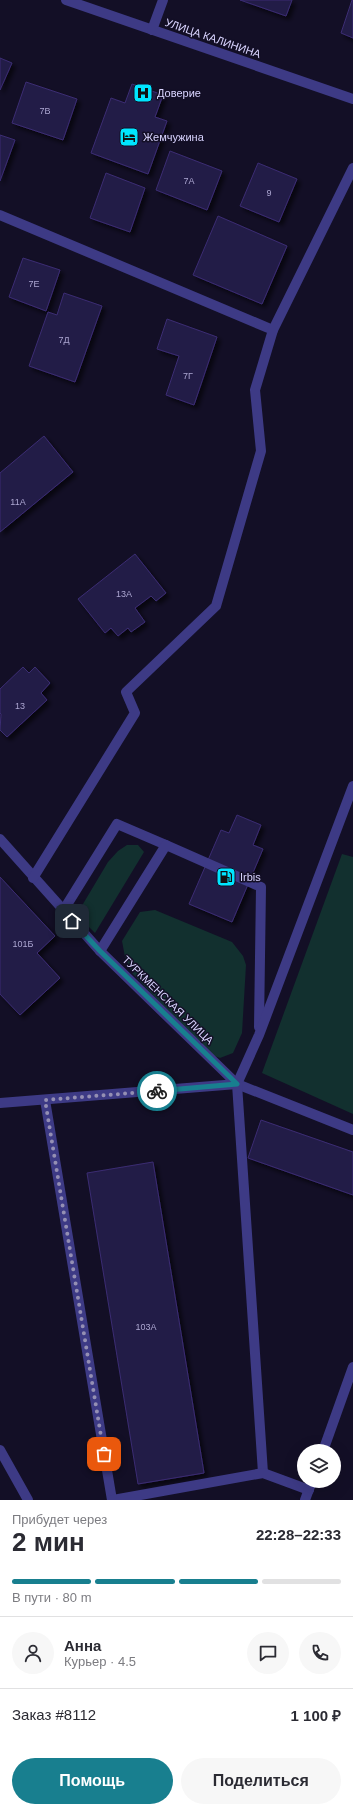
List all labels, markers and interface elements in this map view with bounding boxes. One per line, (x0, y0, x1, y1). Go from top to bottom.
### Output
street label: УЛИЦА КАЛИНИНА (164, 16, 263, 60)
hospital icon: Доверие (132, 82, 154, 104)
place label: Доверие (157, 87, 201, 99)
house number: 7В (39, 106, 51, 116)
hotel icon: Жемчужина (118, 126, 140, 148)
place label: Жемчужина (143, 131, 205, 143)
house number: 7А (183, 176, 195, 186)
house number: 9 (266, 188, 272, 198)
house number: 7Е (28, 279, 40, 289)
house number: 7Д (58, 335, 70, 345)
house number: 7Г (183, 371, 193, 381)
house number: 11А (10, 497, 26, 507)
house number: 13А (116, 589, 132, 599)
house number: 13 (15, 701, 25, 711)
fuel station icon: Irbis (215, 866, 237, 888)
place label: Irbis (240, 871, 261, 883)
pin (55, 904, 89, 938)
icon: home (61, 910, 83, 932)
house number: 101Б (13, 939, 34, 949)
street label: ТУРКМЕНСКАЯ УЛИЦА (120, 953, 216, 1047)
courier (137, 1071, 177, 1111)
icon: bike (146, 1080, 168, 1102)
house number: 103А (135, 1322, 157, 1332)
pin (87, 1437, 121, 1471)
icon: bag (93, 1443, 115, 1465)
map controls (297, 1444, 341, 1488)
button: layers (297, 1444, 341, 1488)
text: Прибудет через (12, 1512, 107, 1527)
text: 22:28–22:33 (256, 1526, 341, 1543)
text: 2 мин (12, 1527, 85, 1557)
text: В пути · 80 m (12, 1590, 92, 1605)
button: person (12, 1632, 54, 1674)
button: chat (247, 1632, 289, 1674)
button: phone (299, 1632, 341, 1674)
text: Анна (64, 1637, 101, 1654)
text: Курьер · 4.5 (64, 1654, 136, 1669)
text: Заказ #8112 (12, 1706, 96, 1723)
text: 1 100 ₽ (291, 1707, 341, 1724)
button: Помощь (12, 1758, 173, 1804)
button: Поделиться (181, 1758, 341, 1804)

